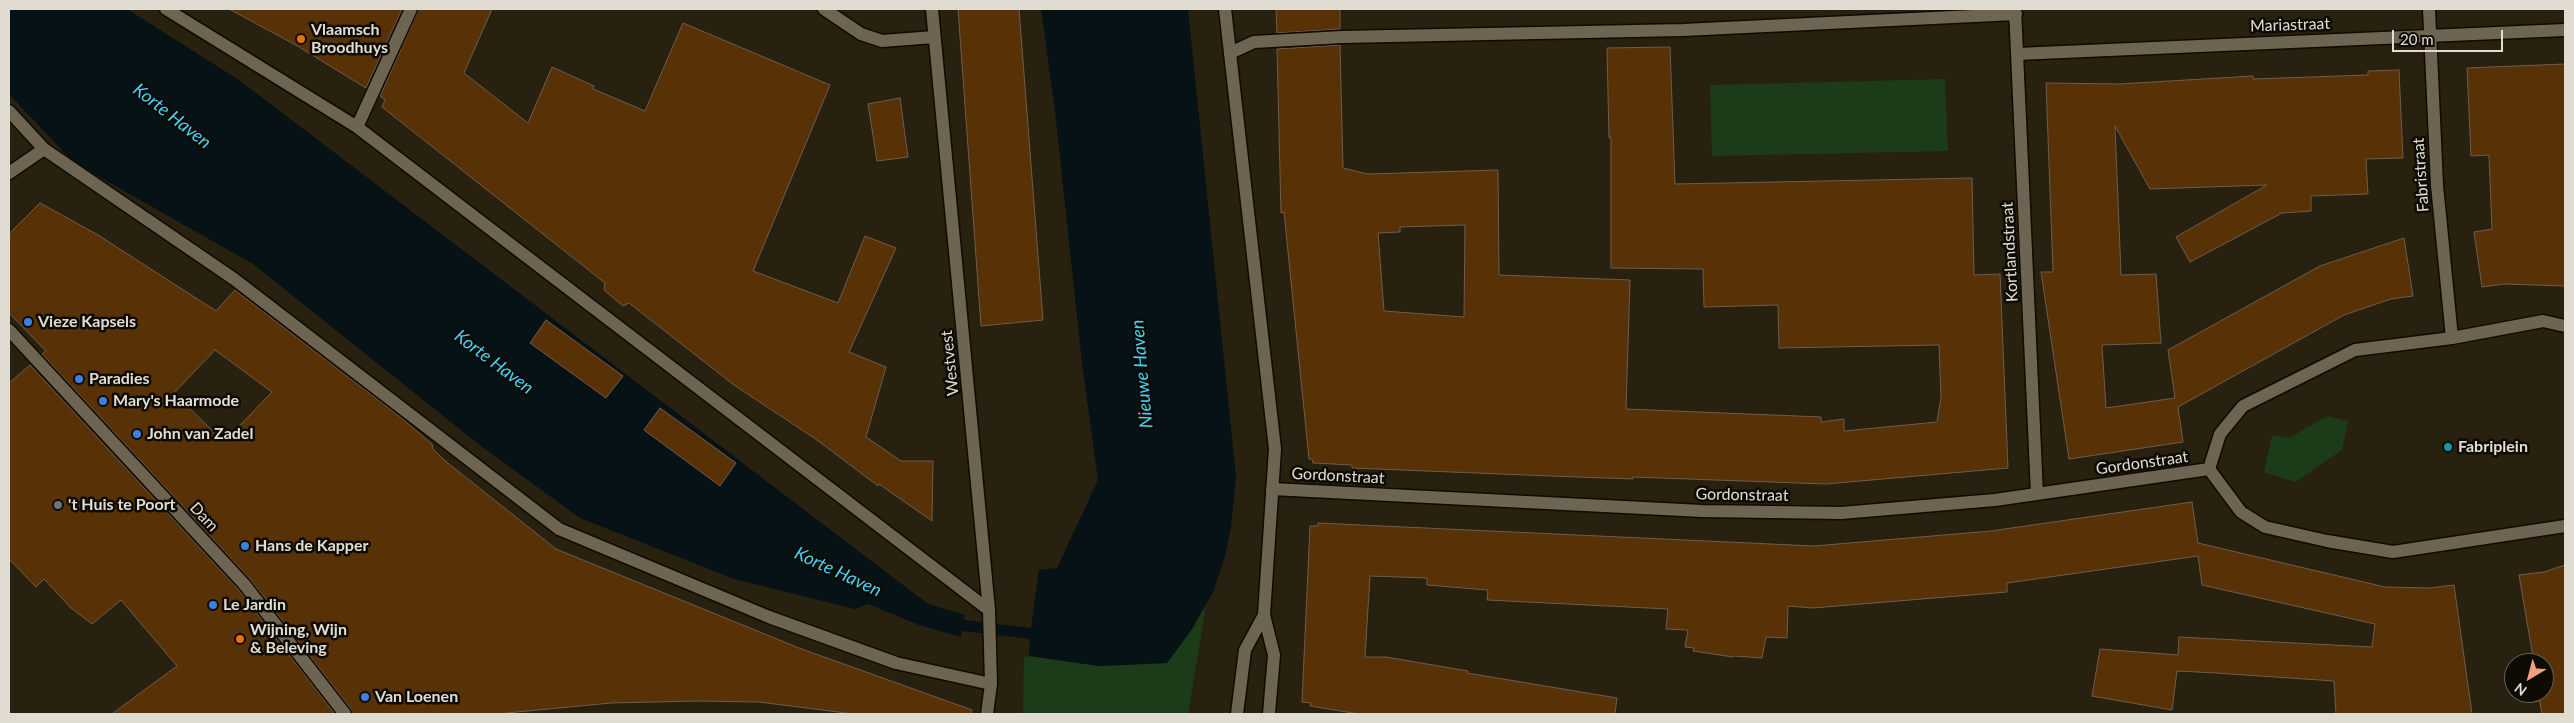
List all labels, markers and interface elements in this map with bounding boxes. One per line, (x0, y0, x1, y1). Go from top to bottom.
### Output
street label: Mariastraat (2250, 14, 2330, 36)
place label: Vlaamsch Broodhuys (311, 20, 388, 58)
scale bar (2394, 20, 2505, 52)
text: 20 m (2400, 30, 2434, 48)
marker: Vlaamsch Broodhuys (295, 33, 307, 45)
water label: Korte Haven (129, 79, 215, 153)
street label: Fabristraat (2409, 137, 2433, 213)
street label: Kortlandstraat (1998, 201, 2022, 303)
place label: Vieze Kapsels (38, 312, 136, 332)
marker: Vieze Kapsels (22, 316, 34, 328)
water label: Nieuwe Haven (1126, 319, 1158, 429)
water label: Korte Haven (450, 325, 538, 399)
street label: Westvest (937, 329, 963, 397)
place label: Paradies (89, 369, 149, 389)
marker: Paradies (73, 373, 85, 385)
place label: Mary's Haarmode (113, 391, 239, 411)
marker: Mary's Haarmode (97, 395, 109, 407)
place label: John van Zadel (147, 424, 253, 444)
marker: John van Zadel (131, 428, 143, 440)
place label: Fabriplein (2458, 437, 2528, 457)
marker: Fabriplein (2442, 441, 2454, 453)
street label: Gordonstraat (2095, 447, 2189, 479)
street label: Gordonstraat (1291, 464, 1385, 488)
street label: Gordonstraat (1695, 485, 1789, 505)
place label: 't Huis te Poort (68, 495, 176, 515)
street label: Dam (186, 498, 222, 536)
marker: 't Huis te Poort (52, 499, 64, 511)
place label: Hans de Kapper (255, 536, 368, 556)
marker: Hans de Kapper (239, 540, 251, 552)
water label: Korte Haven (791, 543, 885, 601)
place label: Le Jardin (223, 595, 286, 615)
marker: Le Jardin (207, 599, 219, 611)
place label: Wijning, Wijn & Beleving (250, 620, 347, 658)
marker: Wijning, Wijn & Beleving (234, 633, 246, 645)
north arrow (2504, 653, 2554, 703)
text: N (2511, 680, 2530, 700)
place label: Van Loenen (375, 687, 458, 707)
marker: Van Loenen (359, 691, 371, 703)

